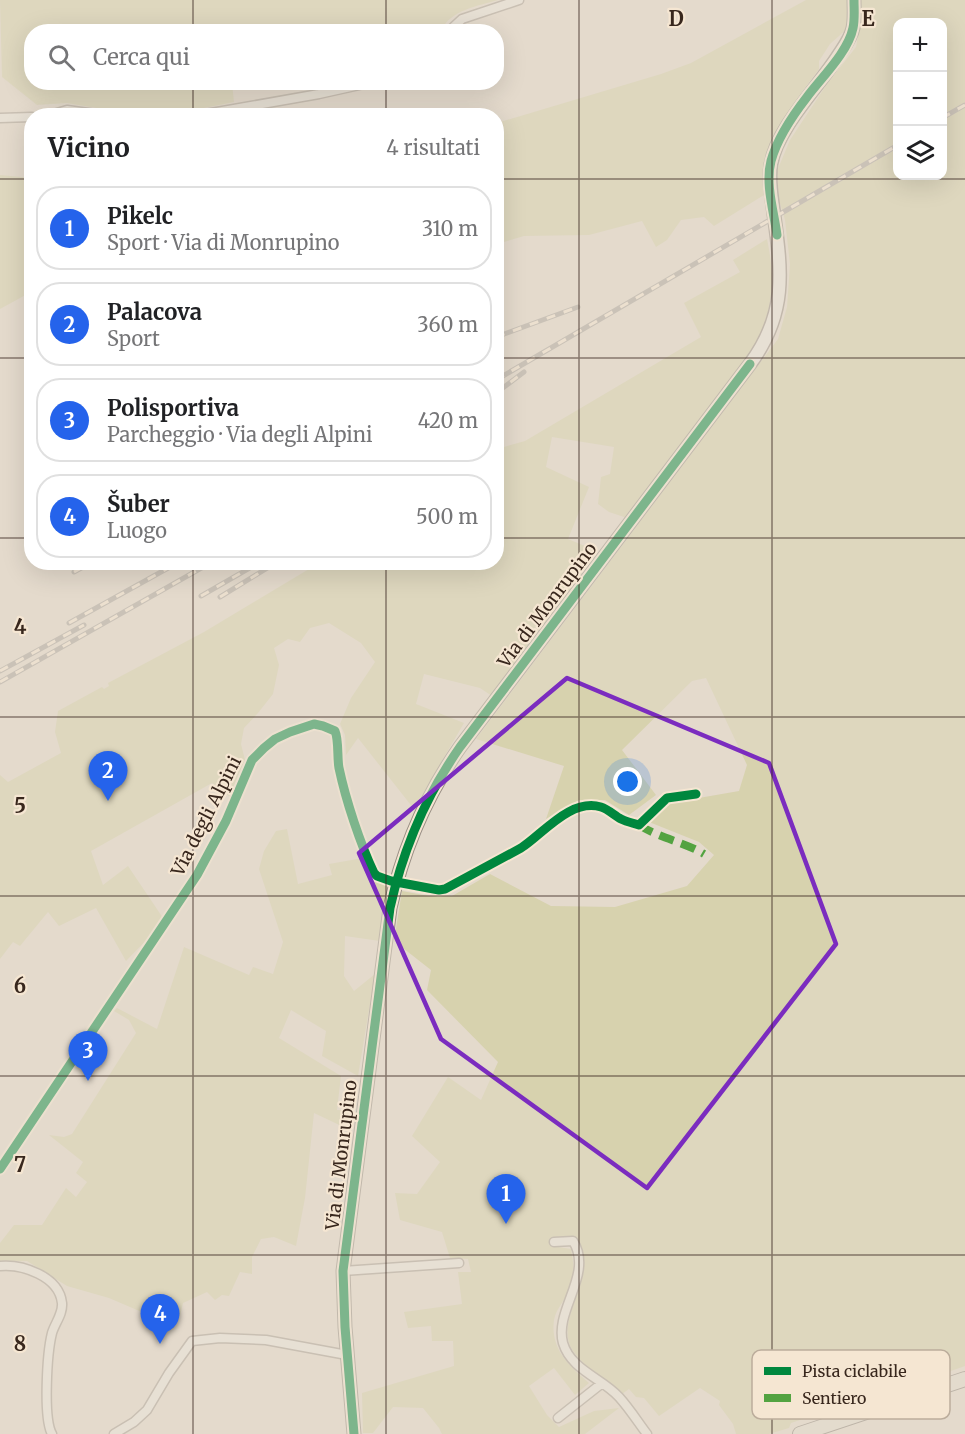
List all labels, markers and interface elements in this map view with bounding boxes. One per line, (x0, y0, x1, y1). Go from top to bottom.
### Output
text: D (668, 6, 684, 31)
text: E (861, 6, 875, 31)
map controls (893, 18, 947, 180)
button: + (893, 18, 947, 72)
search box (24, 24, 504, 90)
icon: search (45, 41, 78, 74)
text: Cerca qui (93, 43, 190, 71)
button: − (893, 72, 947, 126)
button: layers (893, 126, 947, 180)
text: Vicino (48, 131, 130, 164)
text: 4 risultati (386, 135, 480, 160)
text: Pikelc (107, 202, 173, 230)
text: 1 (65, 216, 74, 241)
text: 310 m (422, 216, 478, 241)
text: Sport · Via di Monrupino (107, 230, 340, 255)
text: Palacova (107, 298, 202, 326)
text: 2 (64, 312, 75, 337)
text: 360 m (417, 312, 478, 337)
text: Sport (107, 326, 160, 351)
text: Polisportiva (107, 394, 239, 422)
text: 3 (64, 408, 75, 433)
text: 420 m (418, 408, 478, 433)
text: Parcheggio · Via degli Alpini (107, 422, 373, 447)
text: Šuber (107, 490, 170, 518)
text: 4 (63, 504, 76, 529)
text: 500 m (416, 504, 478, 529)
text: Luogo (107, 518, 167, 543)
street label: Via di Monrupino (492, 538, 602, 673)
text: 4 (14, 614, 27, 639)
pin: 2 (88, 752, 128, 801)
street label: Via degli Alpini (165, 752, 246, 881)
your location (613, 767, 642, 796)
text: 5 (14, 793, 26, 818)
text: 6 (14, 973, 26, 998)
pin: 3 (68, 1032, 107, 1081)
street label: Via di Monrupino (320, 1079, 362, 1232)
text: 7 (14, 1152, 26, 1177)
pin: 1 (486, 1174, 526, 1224)
pin: 4 (140, 1294, 180, 1344)
text: 8 (14, 1331, 26, 1356)
legend (752, 1350, 950, 1419)
text: Pista ciclabile (802, 1361, 907, 1381)
text: Sentiero (802, 1388, 866, 1408)

